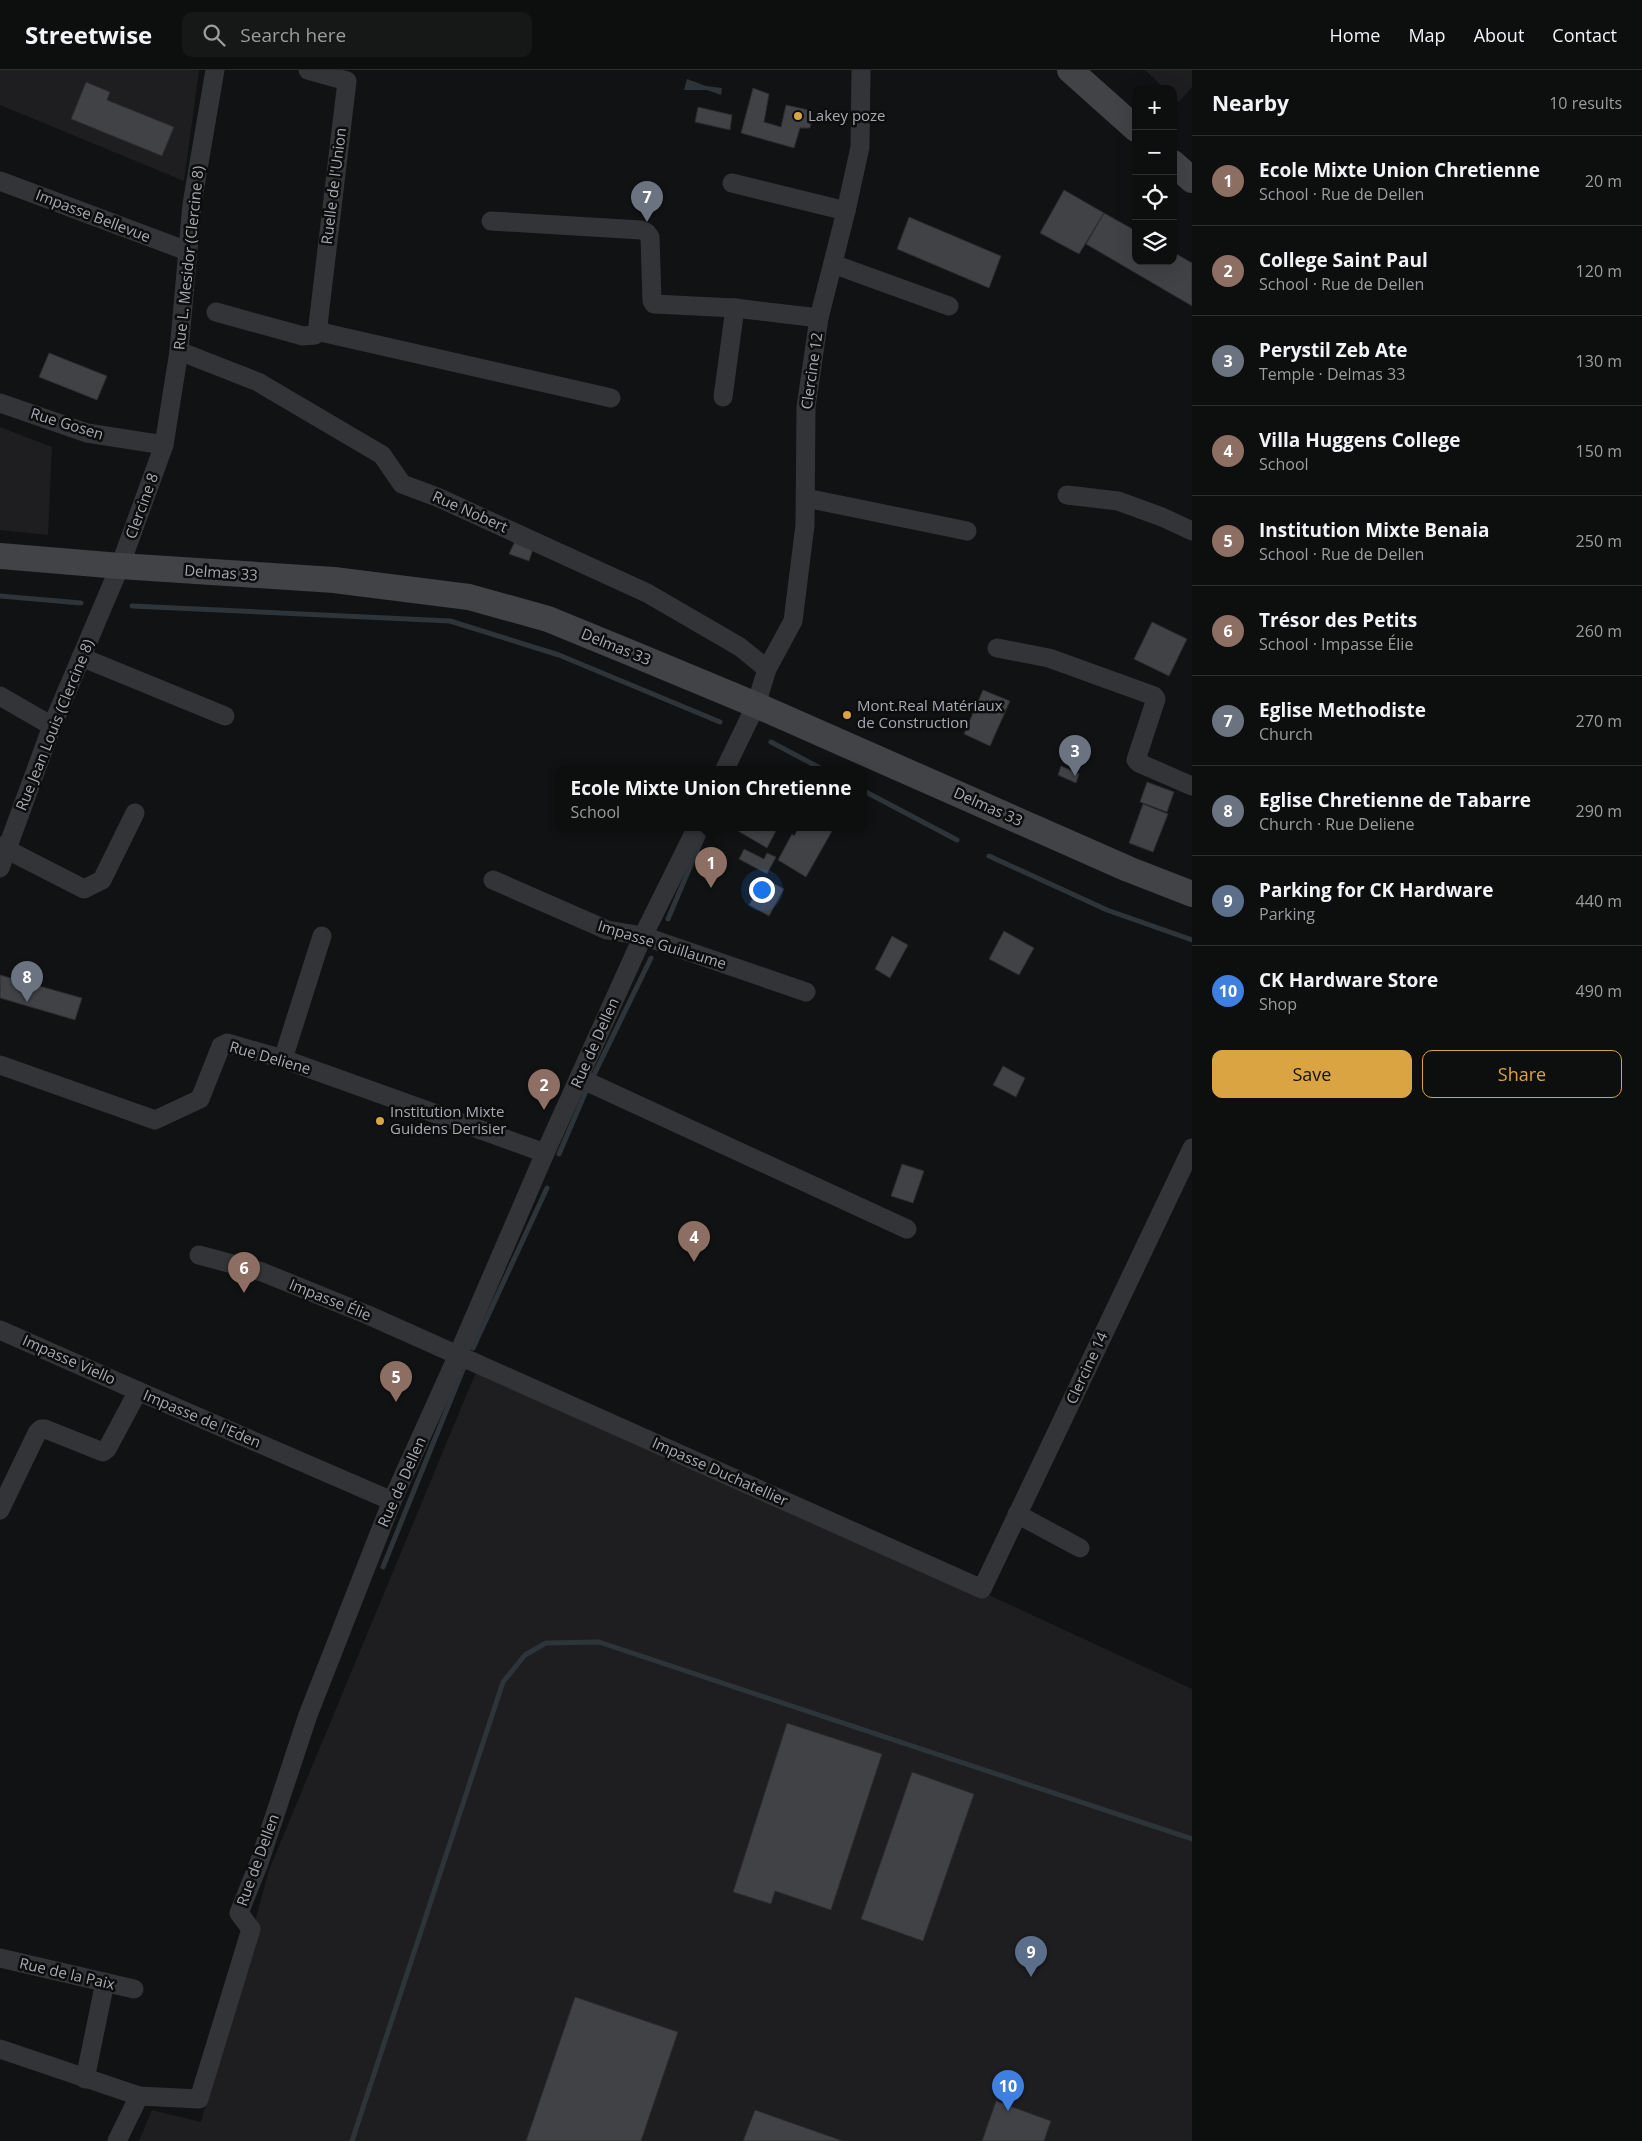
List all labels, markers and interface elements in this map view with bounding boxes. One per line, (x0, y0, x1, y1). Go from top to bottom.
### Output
search box (182, 12, 532, 57)
text: Streetwise (25, 18, 152, 51)
icon: search (200, 21, 228, 49)
text: Search here (240, 22, 346, 48)
text: Home (1330, 23, 1380, 47)
text: Map (1408, 23, 1446, 47)
text: About (1474, 23, 1524, 47)
text: Contact (1552, 23, 1617, 47)
map controls (1132, 85, 1177, 265)
button: + (1132, 85, 1177, 130)
text: Nearby (1212, 89, 1289, 117)
text: 10 results (1549, 92, 1622, 114)
place label: Lakey poze (808, 105, 886, 125)
marker: Lakey poze (792, 110, 804, 122)
street label: Ruelle de l'Union (316, 126, 350, 245)
button: − (1132, 130, 1177, 175)
text: Ecole Mixte Union Chretienne (1259, 157, 1540, 183)
street label: Rue L. Mesidor (Clercine 8) (168, 165, 208, 351)
text: 1 (1223, 170, 1233, 192)
text: 20 m (1585, 170, 1622, 192)
button: locate (1132, 175, 1177, 220)
pin: 7 (631, 181, 663, 222)
text: School · Rue de Dellen (1259, 183, 1424, 205)
street label: Impasse Bellevue (33, 184, 154, 246)
button: layers (1132, 220, 1177, 265)
text: College Saint Paul (1259, 247, 1428, 273)
text: 2 (1223, 260, 1233, 282)
text: 120 m (1576, 260, 1622, 282)
text: School · Rue de Dellen (1259, 273, 1424, 295)
street label: Clercine 12 (796, 331, 826, 411)
text: Perystil Zeb Ate (1259, 337, 1408, 363)
text: 3 (1223, 350, 1233, 372)
text: 130 m (1576, 350, 1622, 372)
text: Temple · Delmas 33 (1259, 363, 1405, 385)
street label: Rue Gosen (28, 402, 106, 444)
text: Villa Huggens College (1259, 427, 1460, 453)
text: 4 (1223, 440, 1233, 462)
text: 150 m (1576, 440, 1622, 462)
text: School (1259, 453, 1309, 475)
street label: Clercine 8 (120, 470, 162, 541)
street label: Rue Nobert (430, 486, 511, 537)
text: Institution Mixte Benaia (1259, 517, 1490, 543)
text: 5 (1223, 530, 1233, 552)
text: 250 m (1576, 530, 1622, 552)
text: School · Rue de Dellen (1259, 543, 1424, 565)
street label: Delmas 33 (184, 559, 258, 585)
text: Trésor des Petits (1259, 607, 1417, 633)
text: 6 (1223, 620, 1233, 642)
text: 260 m (1576, 620, 1622, 642)
street label: Delmas 33 (579, 623, 654, 669)
text: School · Impasse Élie (1259, 633, 1413, 655)
street label: Rue Jean Louis (Clercine 8) (10, 636, 98, 813)
place label: Mont.Real Matériaux de Construction (857, 695, 1003, 732)
text: Eglise Methodiste (1259, 697, 1426, 723)
marker: Mont.Real Matériaux de Construction (841, 709, 853, 721)
text: 7 (1223, 710, 1233, 732)
text: 270 m (1576, 710, 1622, 732)
text: Church (1259, 723, 1313, 745)
pin: 3 (1059, 735, 1091, 776)
popup (555, 766, 867, 831)
text: Ecole Mixte Union Chretienne (571, 775, 852, 801)
street label: Delmas 33 (951, 782, 1026, 830)
text: Eglise Chretienne de Tabarre (1259, 787, 1531, 813)
text: 8 (1223, 800, 1233, 822)
text: 290 m (1576, 800, 1622, 822)
text: School (571, 801, 620, 823)
text: Church · Rue Deliene (1259, 813, 1415, 835)
pin: 1 (695, 847, 727, 888)
your location (749, 877, 775, 903)
text: Parking for CK Hardware (1259, 877, 1493, 903)
text: 9 (1223, 890, 1233, 912)
text: 440 m (1576, 890, 1622, 912)
text: Parking (1259, 903, 1315, 925)
street label: Impasse Guillaume (596, 915, 729, 973)
pin: 8 (11, 961, 43, 1002)
text: CK Hardware Store (1259, 967, 1438, 993)
text: 10 (1219, 980, 1237, 1002)
text: 490 m (1576, 980, 1622, 1002)
text: Shop (1259, 993, 1297, 1015)
street label: Rue de Dellen (565, 994, 623, 1091)
street label: Rue Deliene (227, 1036, 313, 1078)
button: Save (1212, 1050, 1412, 1098)
button: Share (1422, 1050, 1622, 1098)
pin: 2 (528, 1069, 560, 1110)
place label: Institution Mixte Guidens Derisier (390, 1101, 506, 1138)
marker: Institution Mixte Guidens Derisier (374, 1115, 386, 1127)
pin: 4 (678, 1221, 710, 1262)
pin: 6 (228, 1252, 260, 1293)
street label: Impasse Élie (287, 1274, 374, 1325)
street label: Clercine 14 (1061, 1328, 1112, 1407)
street label: Impasse Viello (20, 1330, 119, 1389)
pin: 5 (380, 1361, 412, 1402)
street label: Impasse de l'Eden (141, 1384, 264, 1452)
street label: Impasse Duchatellier (649, 1432, 791, 1510)
street label: Rue de Dellen (372, 1433, 430, 1530)
street label: Rue de Dellen (231, 1811, 283, 1909)
pin: 9 (1015, 1936, 1047, 1977)
street label: Rue de la Paix (18, 1952, 117, 1994)
pin: 10 (992, 2070, 1024, 2111)

